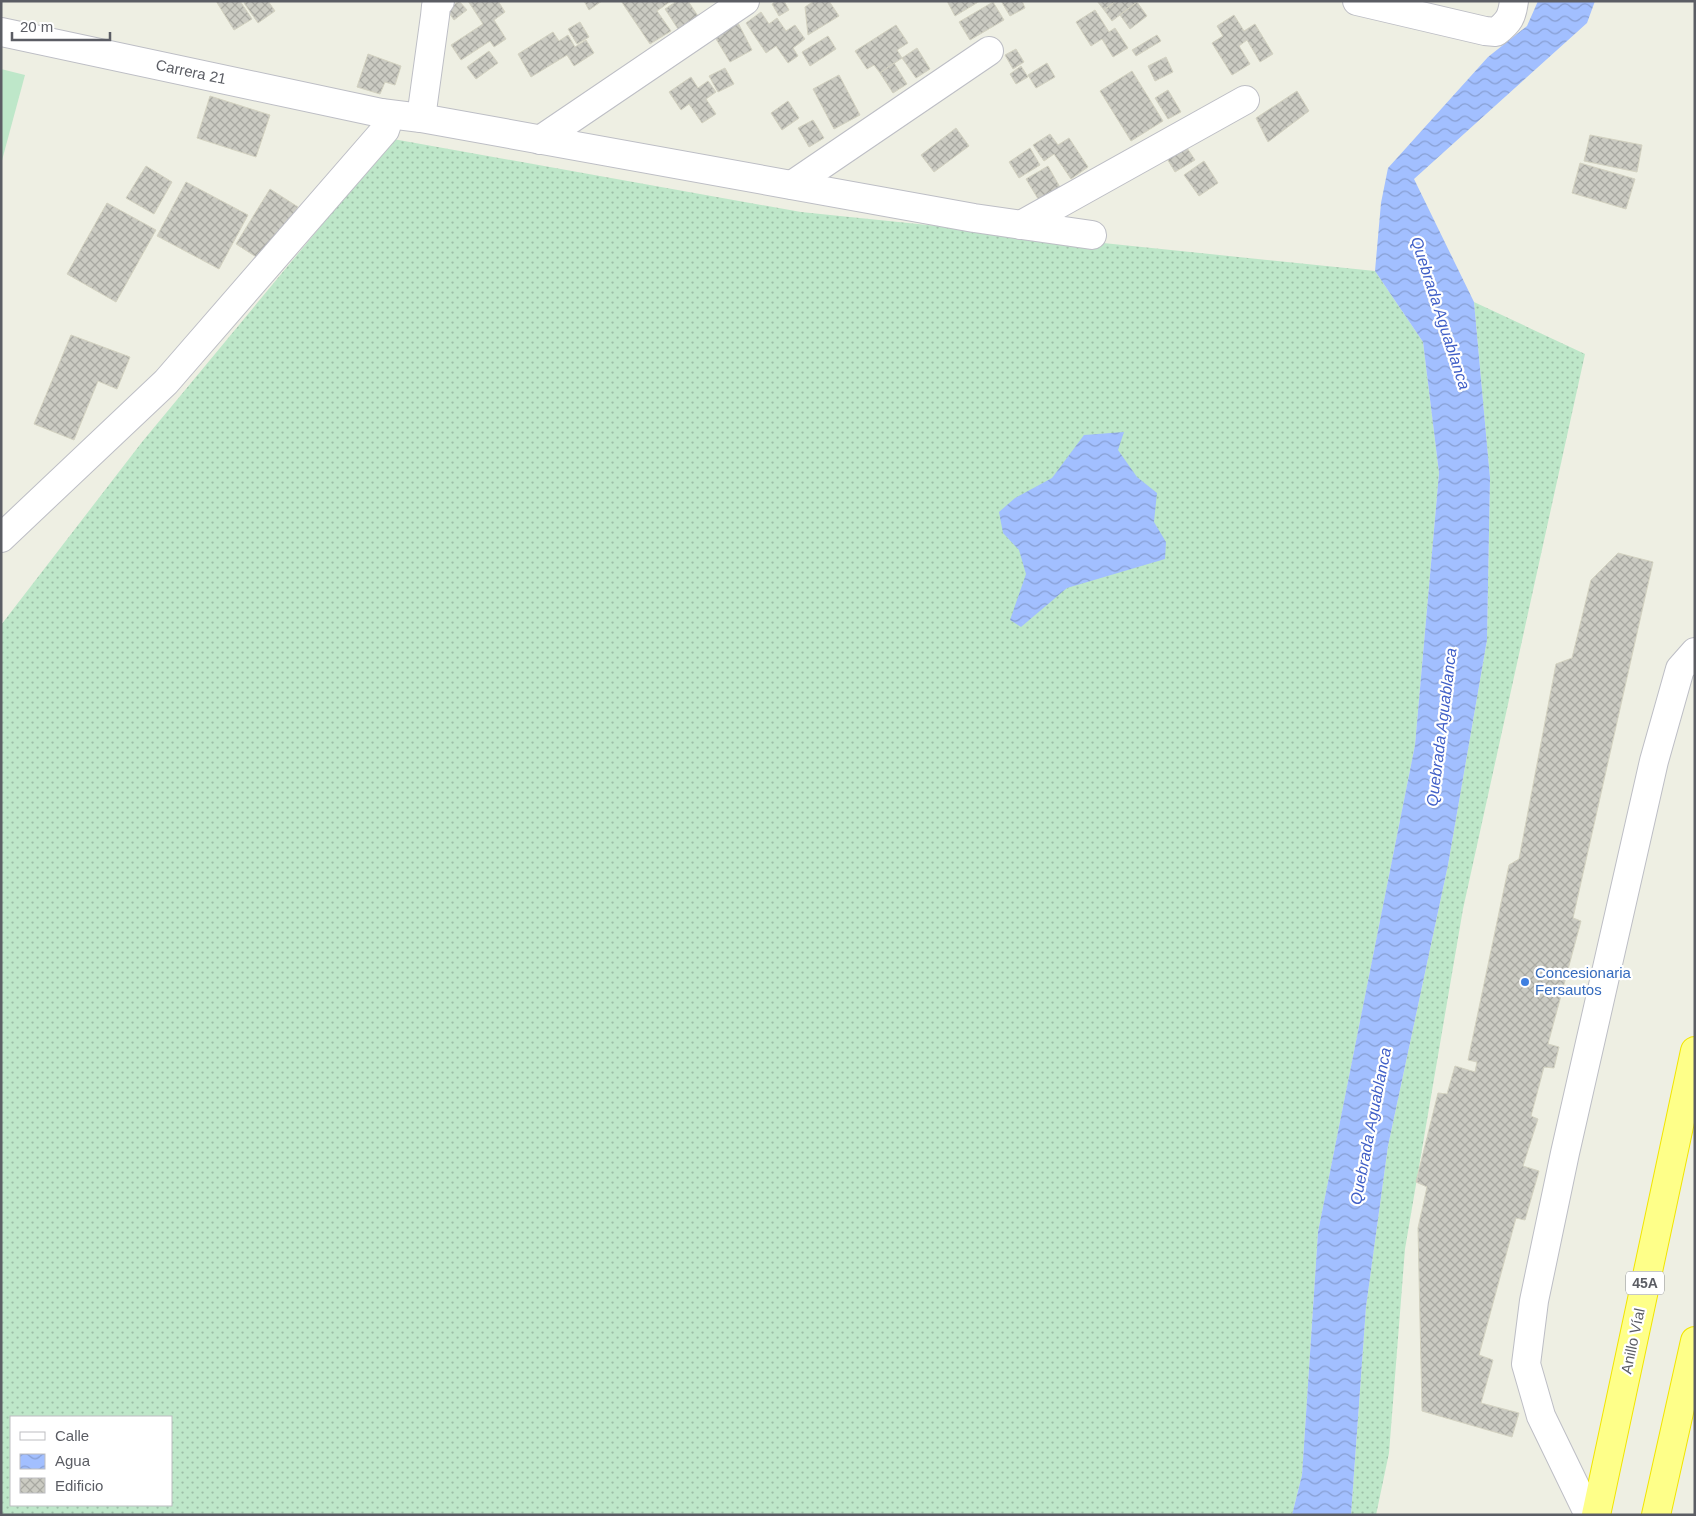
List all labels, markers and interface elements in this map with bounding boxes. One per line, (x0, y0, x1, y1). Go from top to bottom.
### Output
scale bar (12, 10, 110, 42)
text: 20 m (20, 18, 53, 35)
street label: Carrera 21 (154, 56, 228, 87)
water label: Quebrada Aguablanca (1408, 235, 1473, 392)
water label: Quebrada Aguablanca (1423, 647, 1460, 807)
place label: Concesionaria Fersautos (1535, 964, 1632, 998)
marker: Concesionaria Fersautos (1519, 976, 1531, 988)
water label: Quebrada Aguablanca (1347, 1046, 1394, 1206)
road number: 45A (1626, 1272, 1664, 1295)
street label: Anillo Víal (1617, 1307, 1648, 1375)
legend (10, 1416, 172, 1506)
text: Calle (55, 1427, 89, 1444)
text: Agua (55, 1452, 91, 1469)
text: Edificio (55, 1477, 103, 1494)

